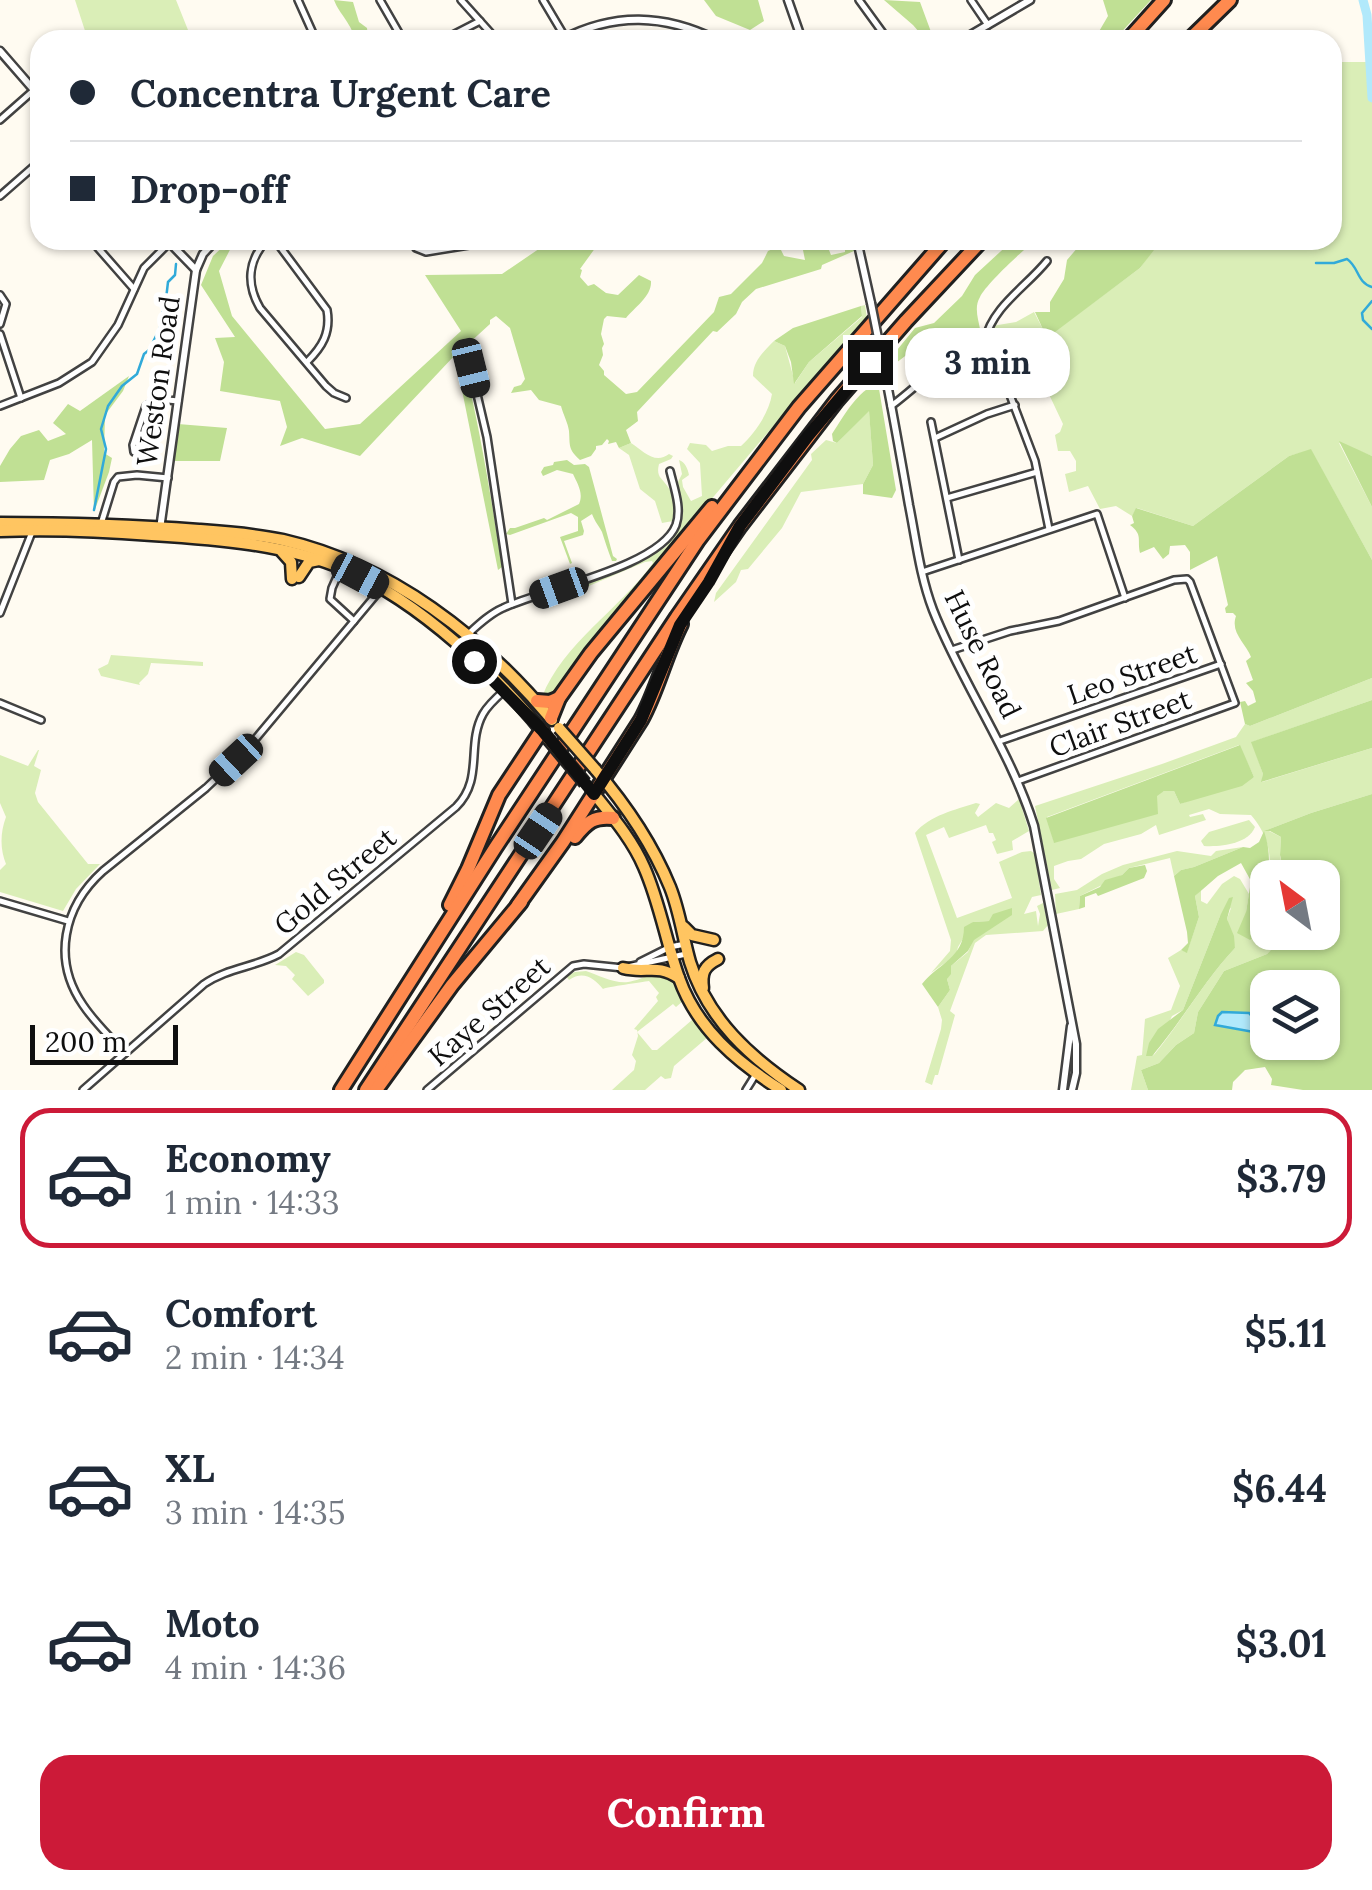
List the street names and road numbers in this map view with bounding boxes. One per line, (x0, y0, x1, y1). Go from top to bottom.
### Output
street label: Weston Road (128, 294, 188, 468)
street label: Huse Road (936, 584, 1030, 724)
street label: Leo Street (1063, 635, 1202, 713)
street label: Clair Street (1044, 681, 1196, 765)
street label: Gold Street (266, 819, 404, 943)
street label: Kaye Street (421, 948, 557, 1074)

